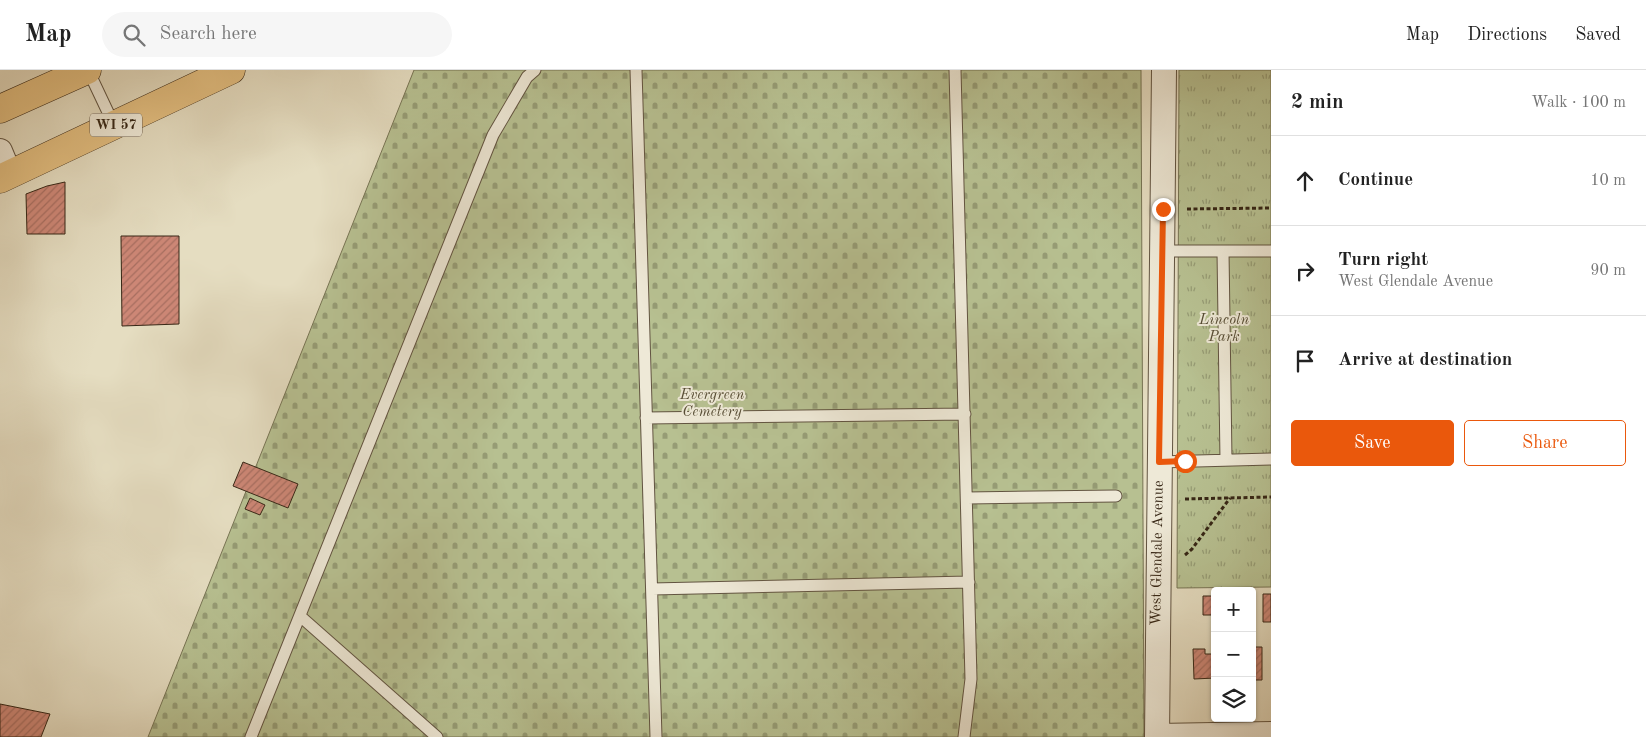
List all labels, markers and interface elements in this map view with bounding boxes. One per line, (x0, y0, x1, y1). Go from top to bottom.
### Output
search box (102, 12, 452, 57)
icon: search (120, 21, 148, 49)
text: Map (25, 23, 72, 47)
text: Search here (160, 25, 257, 44)
text: Map (1406, 26, 1439, 44)
text: Directions (1467, 26, 1547, 44)
text: Saved (1575, 26, 1621, 44)
text: 2 min (1291, 92, 1344, 113)
text: Walk · 100 m (1531, 95, 1626, 111)
road number: WI 57 (90, 114, 142, 136)
icon: ahead (1291, 167, 1319, 195)
text: Continue (1338, 171, 1413, 190)
text: 10 m (1590, 173, 1626, 189)
route end (1152, 198, 1175, 221)
text: Turn right (1338, 251, 1428, 270)
icon: right (1291, 257, 1319, 285)
text: 90 m (1590, 263, 1626, 279)
text: West Glendale Avenue (1338, 274, 1493, 290)
park label: Lincoln Park (1198, 313, 1249, 345)
icon: arrive (1291, 347, 1319, 375)
text: Arrive at destination (1338, 351, 1512, 370)
park label: Evergreen Cemetery (679, 388, 745, 420)
button: Save (1291, 420, 1454, 466)
button: Share (1464, 420, 1626, 466)
route start (1174, 450, 1197, 473)
street label: West Glendale Avenue (1149, 480, 1167, 626)
map controls (1211, 587, 1256, 722)
button: + (1211, 587, 1256, 632)
button: − (1211, 632, 1256, 677)
button: layers (1211, 677, 1256, 722)

